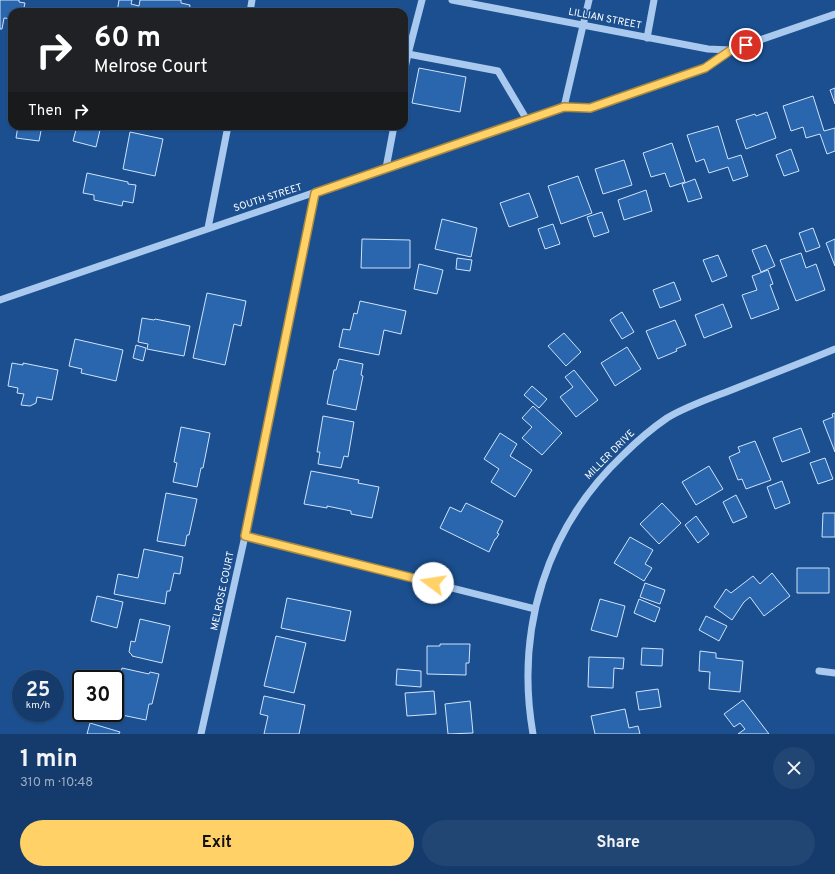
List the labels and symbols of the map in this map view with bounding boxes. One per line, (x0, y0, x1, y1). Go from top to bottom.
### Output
street label: LILLIAN STREET (567, 6, 643, 32)
pin (729, 28, 763, 62)
street label: SOUTH STREET (232, 181, 304, 215)
street label: MILLER DRIVE (582, 427, 638, 483)
street label: MELROSE COURT (208, 550, 238, 632)
position arrow (412, 562, 454, 604)
speed limit sign: 30 (72, 670, 124, 722)

